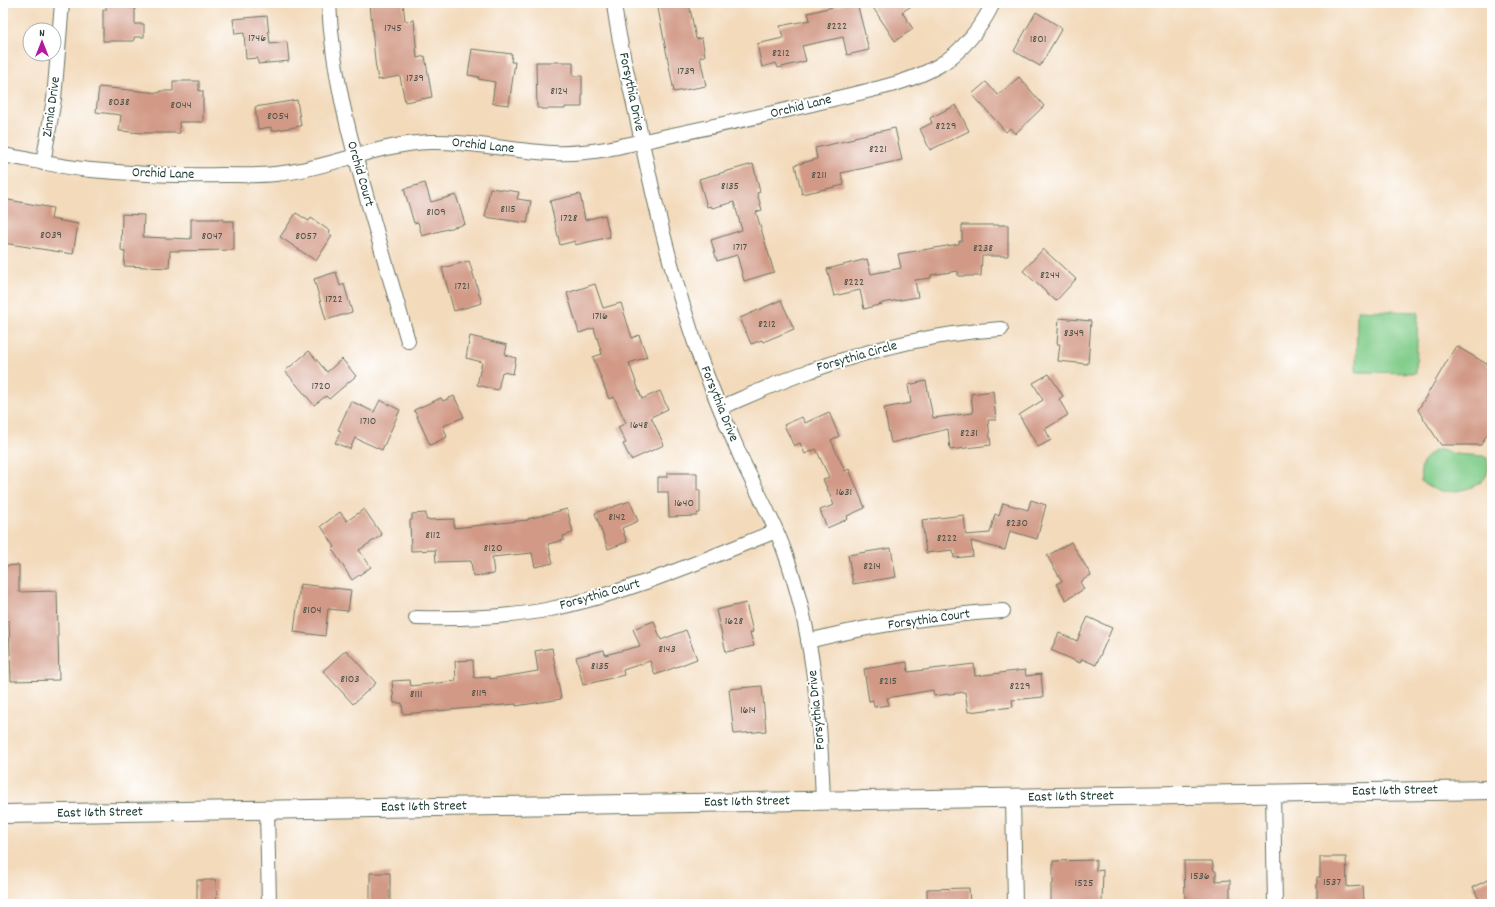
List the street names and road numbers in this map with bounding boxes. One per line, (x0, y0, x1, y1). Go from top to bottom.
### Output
street label: Forsythia Drive (613, 51, 649, 133)
street label: Zinnia Drive (38, 75, 66, 139)
street label: Orchid Lane (768, 90, 834, 124)
street label: Orchid Lane (451, 133, 515, 159)
street label: Orchid Court (341, 139, 379, 209)
street label: Orchid Lane (131, 163, 195, 185)
street label: Forsythia Circle (814, 336, 900, 378)
street label: Forsythia Drive (695, 363, 743, 445)
street label: Forsythia Court (558, 574, 642, 616)
street label: Forsythia Court (887, 604, 971, 636)
street label: Forsythia Drive (803, 669, 831, 751)
street label: East 16th Street (1352, 780, 1438, 802)
street label: East 16th Street (1028, 786, 1114, 808)
street label: East 16th Street (704, 791, 790, 813)
street label: East 16th Street (381, 796, 467, 818)
street label: East 16th Street (57, 802, 143, 824)

